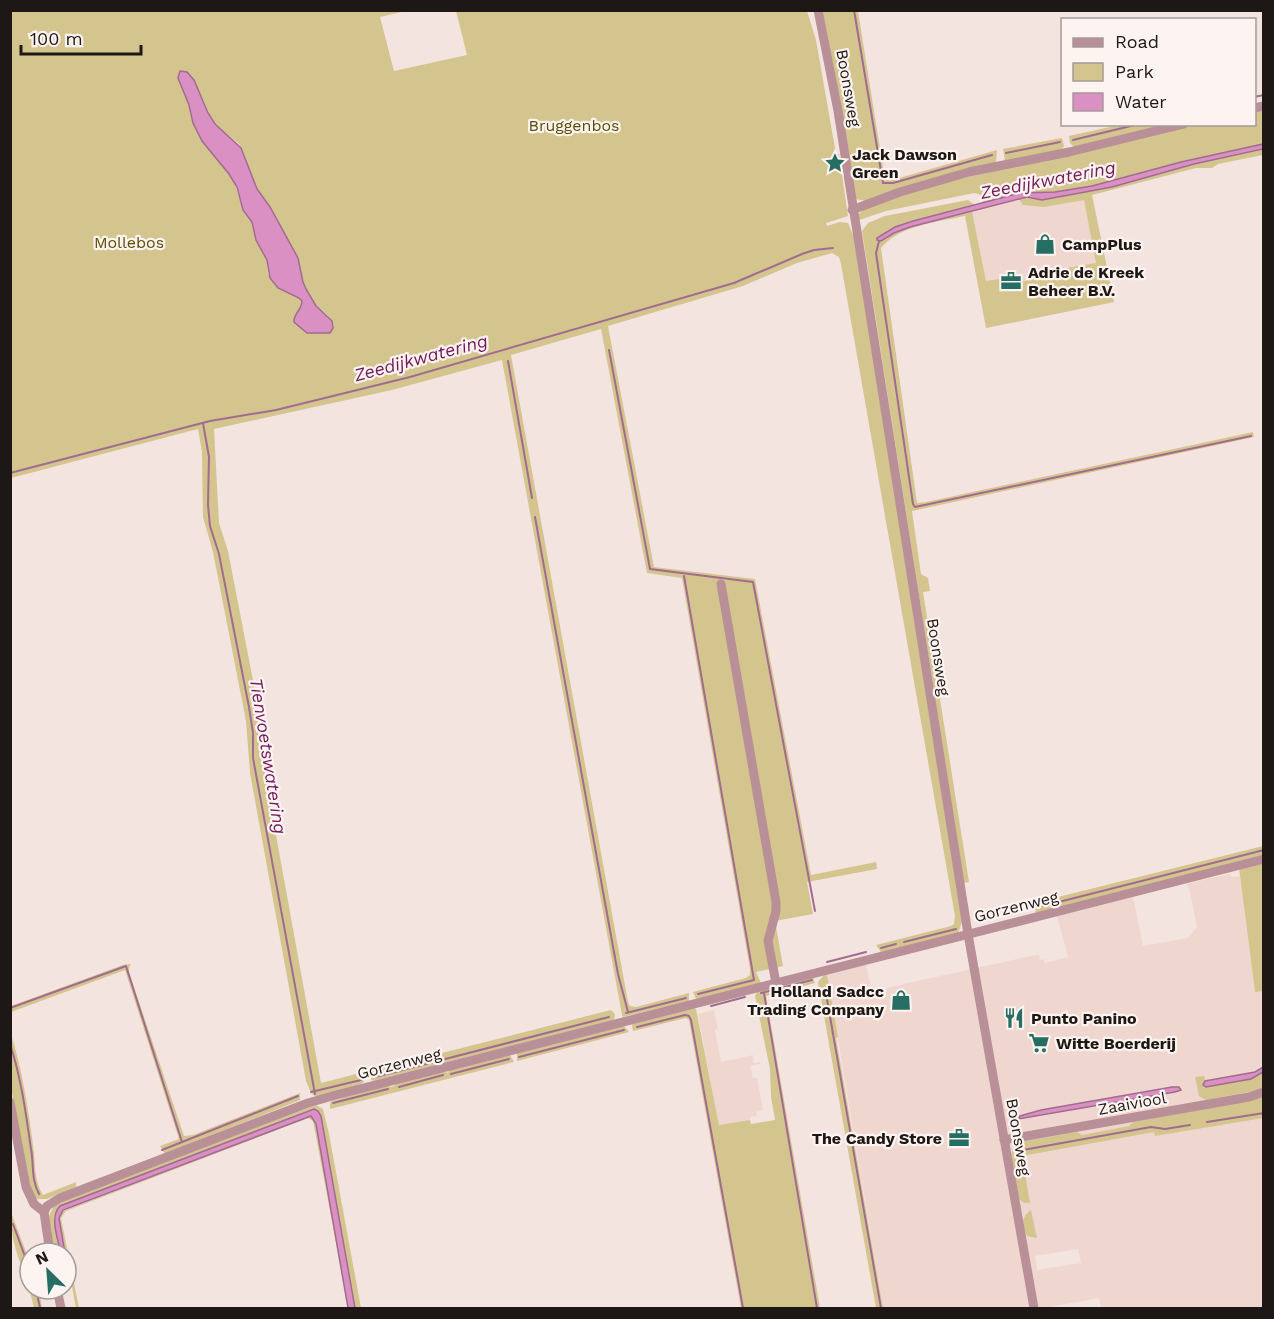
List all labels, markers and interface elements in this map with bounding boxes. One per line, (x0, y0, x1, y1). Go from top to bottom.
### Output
scale bar (21, 18, 141, 56)
legend (1061, 18, 1256, 126)
text: 100 m (30, 28, 83, 49)
text: Road (1115, 31, 1159, 52)
street label: Boonsweg (832, 48, 865, 129)
text: Park (1115, 61, 1154, 82)
text: Water (1115, 91, 1167, 112)
park label: Bruggenbos (528, 116, 620, 135)
place label: Jack Dawson Green (852, 145, 957, 182)
place icon: Jack Dawson Green (823, 151, 847, 175)
water label: Zeedijkwatering (978, 156, 1117, 203)
shop icon: CampPlus (1033, 232, 1057, 256)
park label: Mollebos (94, 233, 164, 252)
place label: CampPlus (1062, 235, 1142, 254)
place label: Adrie de Kreek Beheer B.V. (1028, 263, 1144, 300)
office icon: Adrie de Kreek Beheer B.V. (999, 269, 1023, 293)
water label: Zeedijkwatering (351, 330, 490, 386)
street label: Boonsweg (923, 617, 954, 698)
water label: Tienvoetswatering (246, 676, 291, 836)
street label: Gorzenweg (972, 887, 1061, 926)
place label: Holland Sadcc Trading Company (747, 982, 885, 1019)
shop icon: Holland Sadcc Trading Company (889, 988, 913, 1012)
restaurant icon: Punto Panino (1002, 1006, 1026, 1030)
place label: Punto Panino (1031, 1009, 1137, 1028)
supermarket icon: Witte Boerderij (1027, 1031, 1051, 1055)
place label: Witte Boerderij (1056, 1034, 1176, 1053)
street label: Gorzenweg (355, 1044, 444, 1083)
street label: Zaaiviool (1096, 1088, 1168, 1119)
street label: Boonsweg (1002, 1097, 1035, 1178)
office icon: The Candy Store (947, 1126, 971, 1150)
place label: The Candy Store (812, 1129, 942, 1148)
north arrow (18, 1241, 78, 1301)
text: N (32, 1247, 51, 1269)

